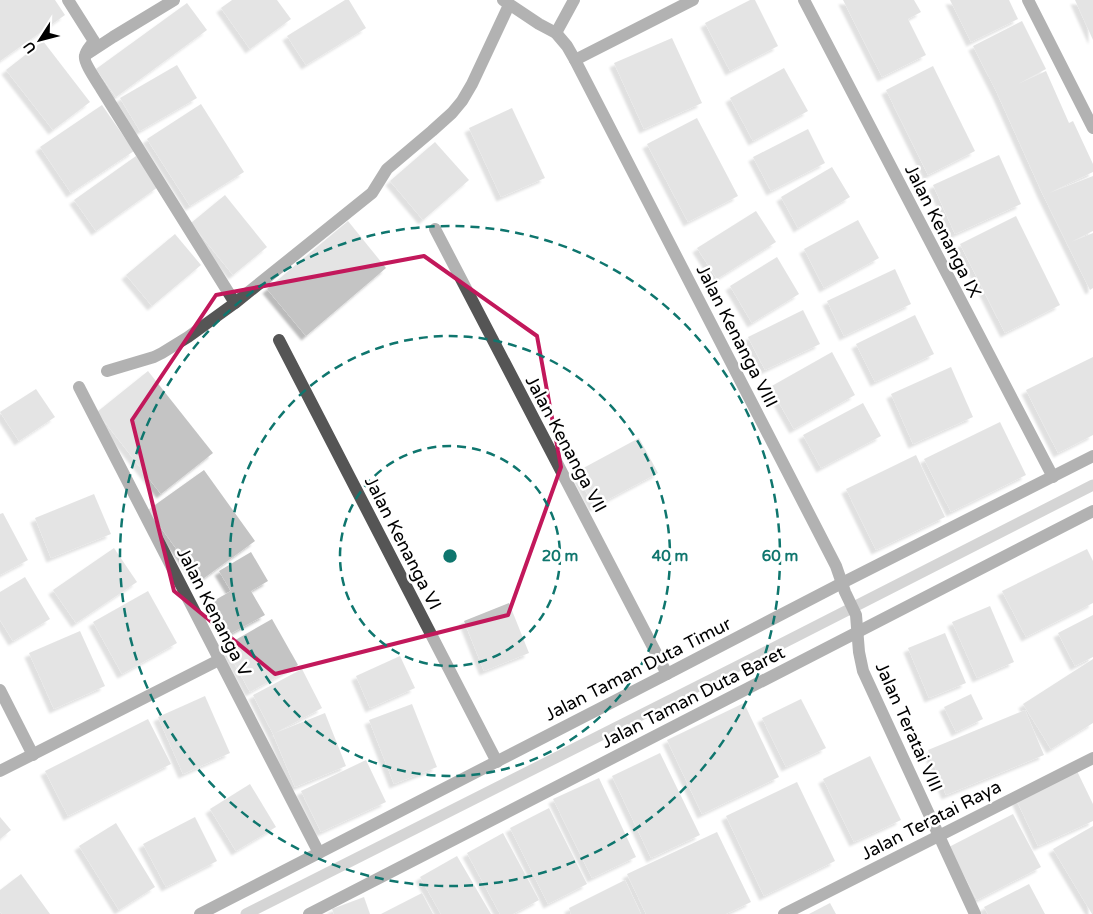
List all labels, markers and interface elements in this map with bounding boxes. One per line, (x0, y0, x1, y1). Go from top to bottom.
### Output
north arrow (15, 15, 65, 65)
text: U (20, 38, 40, 57)
street label: Jalan Kenanga IX (900, 161, 986, 301)
street label: Jalan Kenanga VIII (692, 261, 782, 411)
street label: Jalan Kenanga VII (521, 372, 611, 516)
street label: Jalan Kenanga VI (360, 473, 446, 613)
street label: Jalan Kenanga V (172, 544, 256, 681)
centre of rings (441, 547, 459, 565)
text: 20 m (542, 547, 578, 565)
text: 40 m (652, 547, 688, 565)
text: 60 m (762, 547, 798, 565)
street label: Jalan Taman Duta Timur (541, 612, 735, 726)
street label: Jalan Taman Duta Baret (598, 641, 789, 753)
street label: Jalan Teratai VIII (871, 659, 947, 795)
street label: Jalan Teratai Raya (857, 775, 1005, 865)

